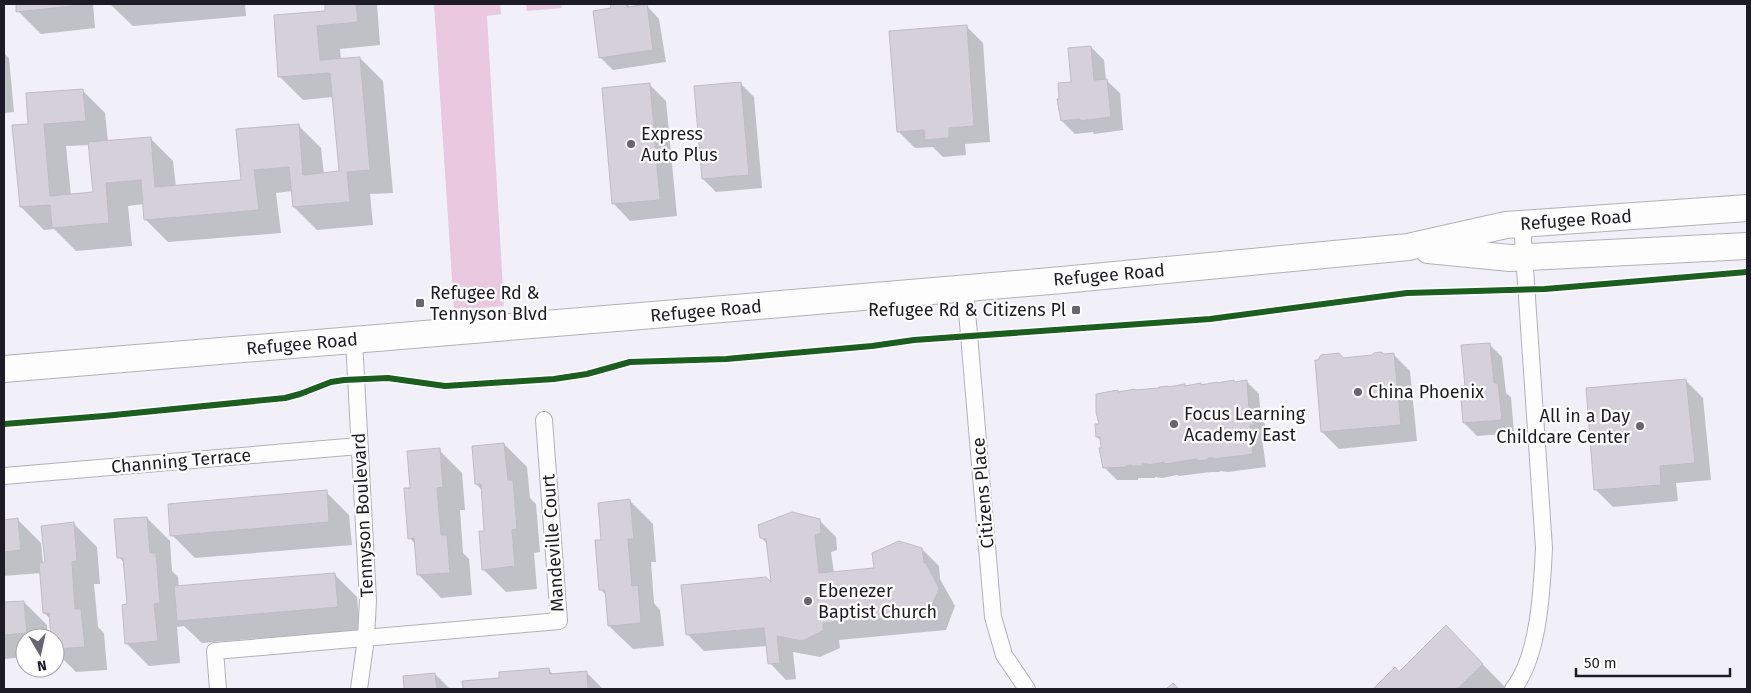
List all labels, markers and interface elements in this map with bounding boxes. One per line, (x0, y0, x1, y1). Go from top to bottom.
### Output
place label: Express Auto Plus (641, 123, 718, 166)
marker: Express Auto Plus (625, 138, 637, 150)
street label: Refugee Road (1519, 205, 1633, 235)
street label: Refugee Road (1052, 259, 1166, 291)
place label: Refugee Rd & Tennyson Blvd (430, 282, 548, 325)
street label: Refugee Road (649, 295, 763, 327)
marker: Refugee Rd & Tennyson Blvd (414, 297, 426, 309)
place label: Refugee Rd & Citizens Pl (868, 299, 1066, 321)
marker: Refugee Rd & Citizens Pl (1070, 304, 1082, 316)
street label: Refugee Road (245, 328, 359, 360)
place label: China Phoenix (1368, 381, 1484, 403)
marker: China Phoenix (1352, 386, 1364, 398)
place label: Focus Learning Academy East (1184, 403, 1306, 446)
place label: All in a Day Childcare Center (1496, 405, 1630, 448)
marker: Focus Learning Academy East (1168, 418, 1180, 430)
marker: All in a Day Childcare Center (1634, 420, 1646, 432)
street label: Tennyson Boulevard (348, 432, 378, 598)
street label: Citizens Place (967, 437, 999, 549)
street label: Channing Terrace (110, 444, 252, 478)
street label: Mandeville Court (537, 473, 569, 613)
place label: Ebenezer Baptist Church (818, 580, 937, 623)
marker: Ebenezer Baptist Church (802, 595, 814, 607)
north arrow (15, 628, 65, 678)
scale bar (1576, 646, 1730, 678)
text: 50 m (1584, 654, 1617, 672)
text: N (36, 656, 48, 674)

